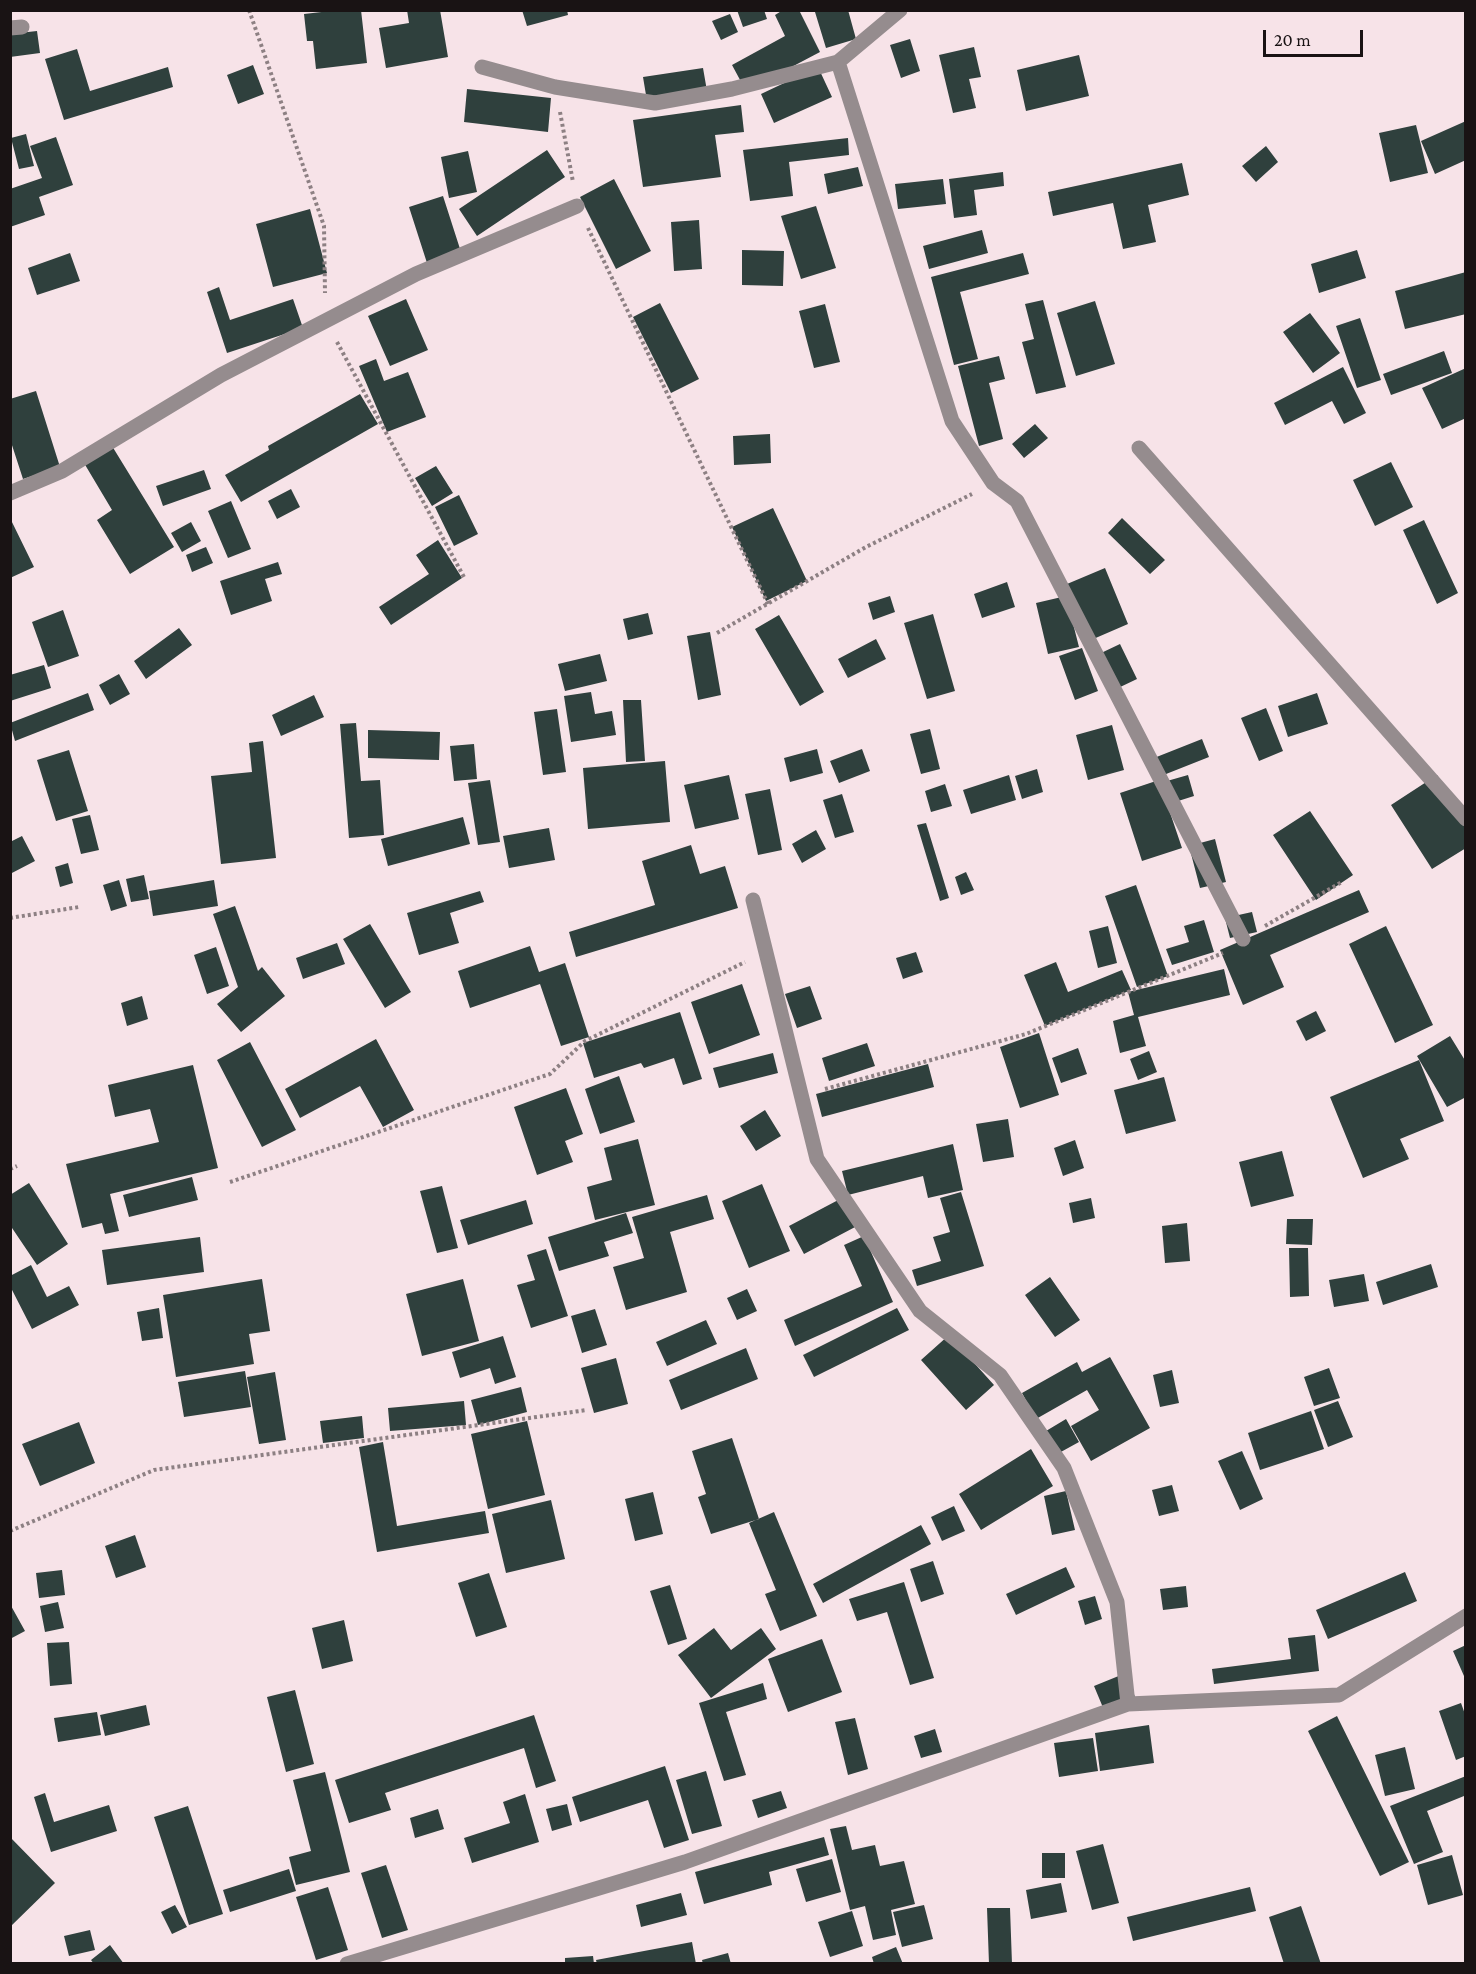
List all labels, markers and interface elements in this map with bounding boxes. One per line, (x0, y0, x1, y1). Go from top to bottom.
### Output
scale bar (1266, 18, 1366, 56)
text: 20 m (1274, 30, 1311, 50)

